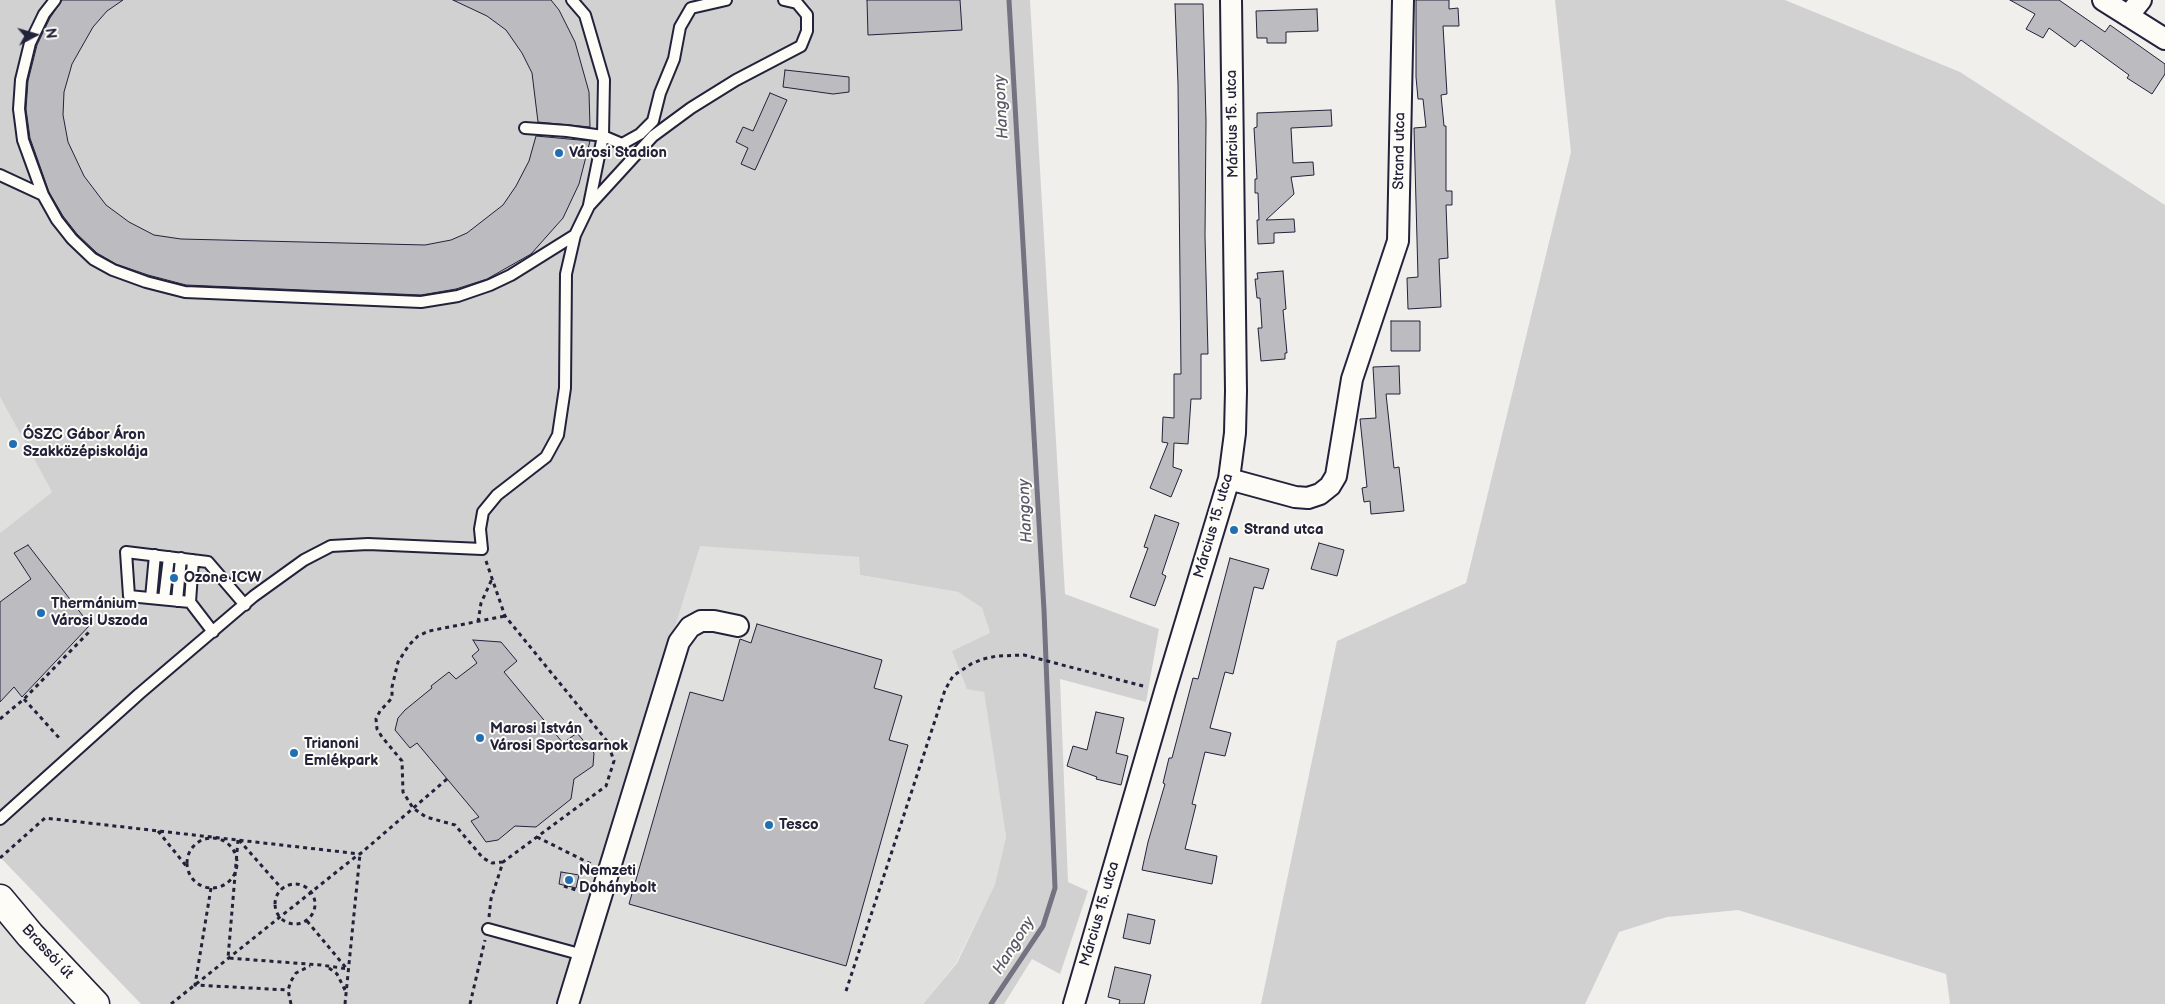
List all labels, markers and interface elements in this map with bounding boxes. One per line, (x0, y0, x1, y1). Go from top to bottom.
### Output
north arrow (10, 10, 60, 60)
text: N (41, 27, 59, 39)
street label: Március 15. utca (1223, 70, 1243, 178)
water label: Hangony (991, 74, 1013, 140)
street label: Strand utca (1390, 112, 1410, 190)
place label: Városi Stadion (569, 144, 667, 162)
marker: Városi Stadion (553, 147, 565, 159)
place label: ÓSZC Gábor Áron Szakközépiskolája (23, 426, 148, 461)
marker: ÓSZC Gábor Áron Szakközépiskolája (7, 438, 19, 450)
street label: Március 15. utca (1190, 472, 1238, 580)
water label: Hangony (1015, 478, 1037, 544)
place label: Strand utca (1244, 521, 1324, 539)
marker: Strand utca (1228, 524, 1240, 536)
place label: Ozone ICW (184, 569, 261, 587)
marker: Ozone ICW (168, 572, 180, 584)
place label: Thermánium Városi Uszoda (51, 595, 148, 630)
marker: Thermánium Városi Uszoda (35, 607, 47, 619)
place label: Marosi István Városi Sportcsarnok (490, 720, 628, 755)
marker: Marosi István Városi Sportcsarnok (474, 732, 486, 744)
place label: Trianoni Emlékpark (304, 735, 378, 770)
marker: Trianoni Emlékpark (288, 747, 300, 759)
place label: Tesco (779, 816, 819, 834)
marker: Tesco (763, 819, 775, 831)
street label: Március 15. utca (1076, 860, 1124, 968)
place label: Nemzeti Dohánybolt (579, 862, 656, 897)
marker: Nemzeti Dohánybolt (563, 874, 575, 886)
water label: Hangony (989, 914, 1039, 978)
street label: Brassói út (17, 921, 77, 983)

